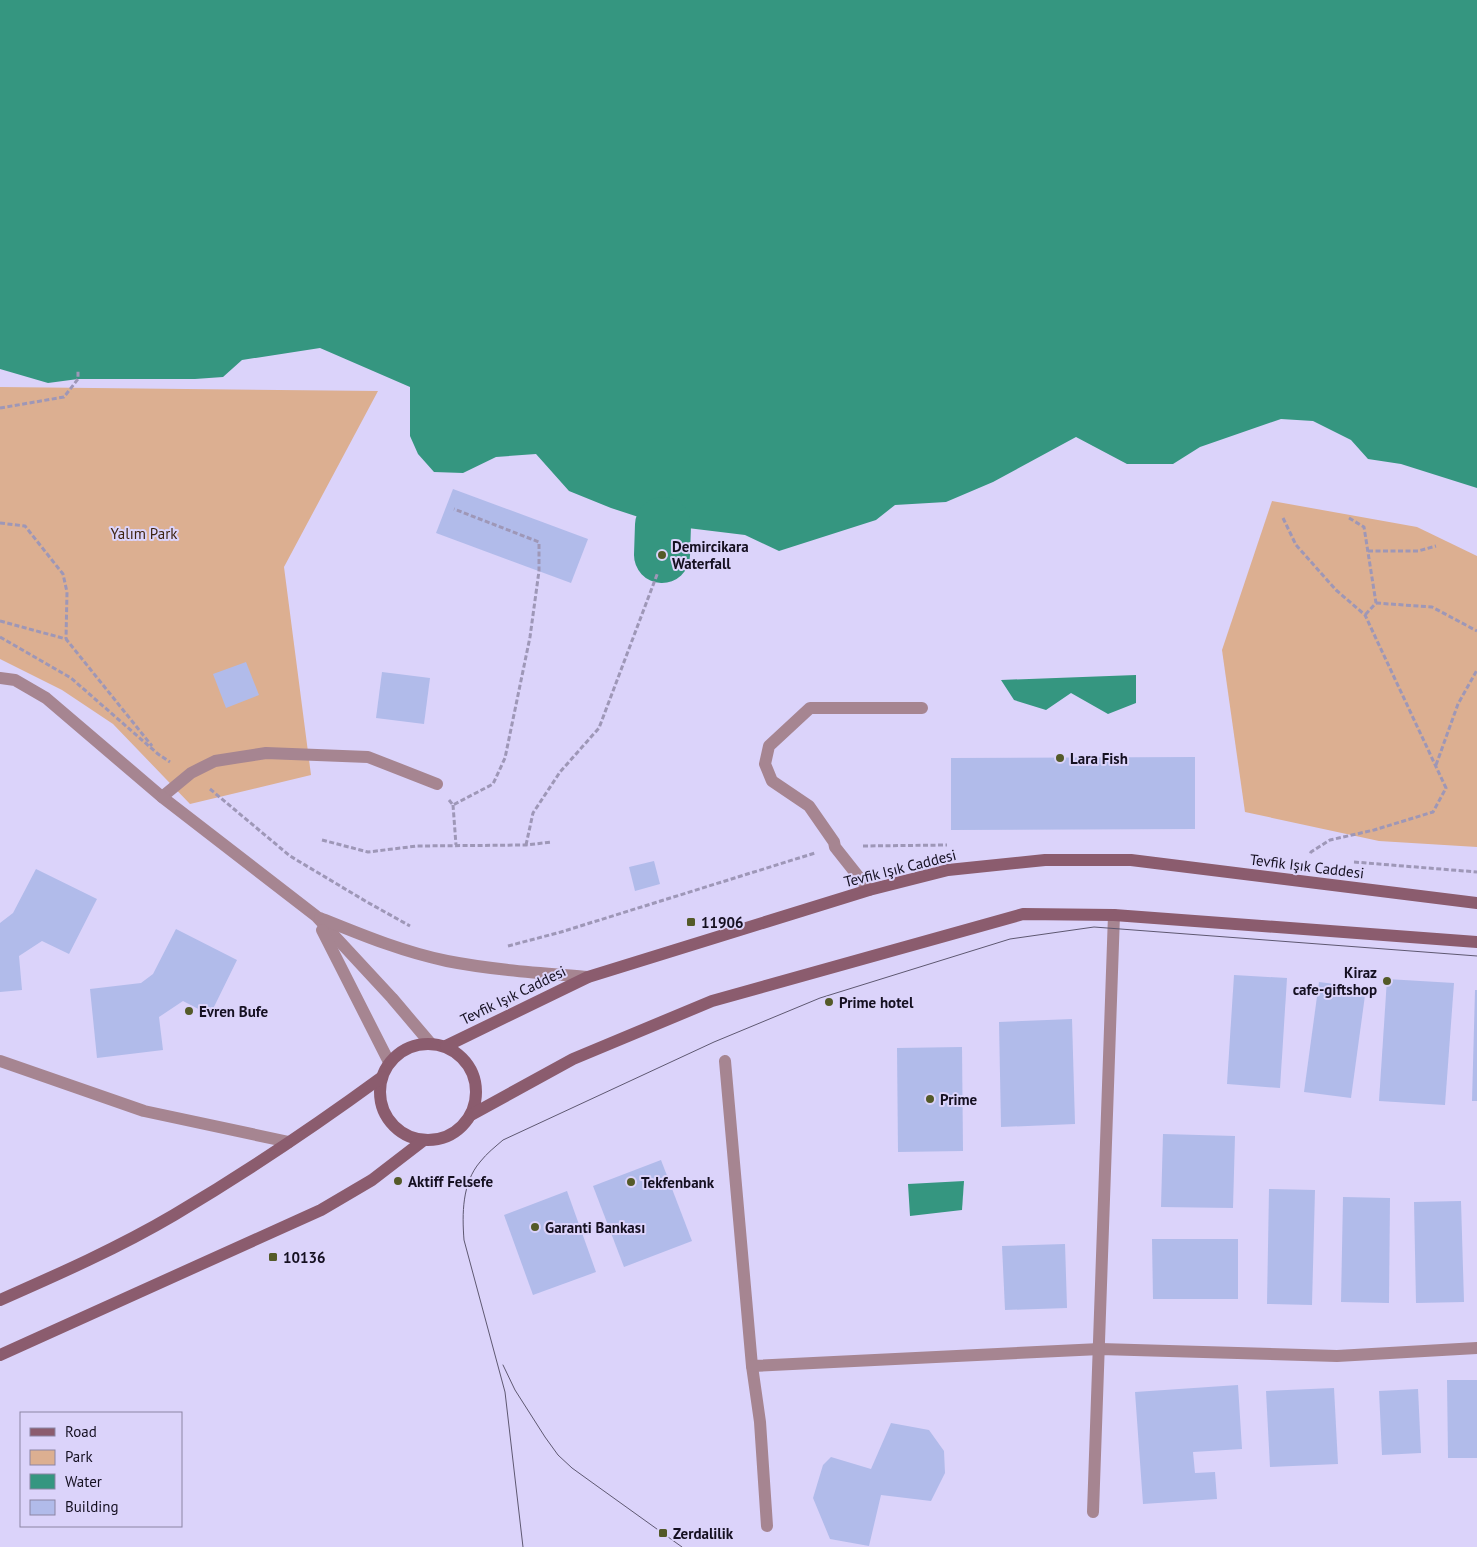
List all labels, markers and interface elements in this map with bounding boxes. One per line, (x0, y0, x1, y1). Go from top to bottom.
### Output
park label: Yalım Park (111, 524, 178, 543)
place label: Demircikara Waterfall (672, 537, 749, 573)
marker: Demircikara Waterfall (656, 549, 668, 561)
place label: Lara Fish (1070, 749, 1128, 768)
marker: Lara Fish (1054, 752, 1066, 764)
street label: Tevfik Işık Caddesi (842, 845, 958, 891)
street label: Tevfik Işık Caddesi (1249, 850, 1365, 882)
place label: 11906 (701, 913, 744, 932)
marker: 11906 (685, 916, 697, 928)
street label: Tevfik Işık Caddesi (457, 961, 569, 1029)
place label: Kiraz cafe-giftshop (1293, 963, 1377, 999)
marker: Kiraz cafe-giftshop (1381, 975, 1393, 987)
place label: Prime hotel (839, 993, 914, 1012)
marker: Prime hotel (823, 996, 835, 1008)
place label: Evren Bufe (199, 1002, 269, 1021)
marker: Evren Bufe (183, 1005, 195, 1017)
place label: Prime (940, 1090, 978, 1109)
marker: Prime (924, 1093, 936, 1105)
place label: Aktiff Felsefe (408, 1172, 493, 1191)
place label: Tekfenbank (641, 1173, 715, 1192)
marker: Aktiff Felsefe (392, 1175, 404, 1187)
marker: Tekfenbank (625, 1176, 637, 1188)
place label: Garanti Bankası (545, 1218, 645, 1237)
marker: Garanti Bankası (529, 1221, 541, 1233)
place label: 10136 (283, 1248, 326, 1267)
marker: 10136 (267, 1251, 279, 1263)
legend (20, 1412, 182, 1527)
text: Road (65, 1422, 97, 1441)
text: Park (65, 1447, 93, 1466)
text: Water (65, 1472, 102, 1491)
text: Building (65, 1497, 119, 1516)
place label: Zerdalilik (673, 1524, 734, 1543)
marker: Zerdalilik (657, 1527, 669, 1539)

